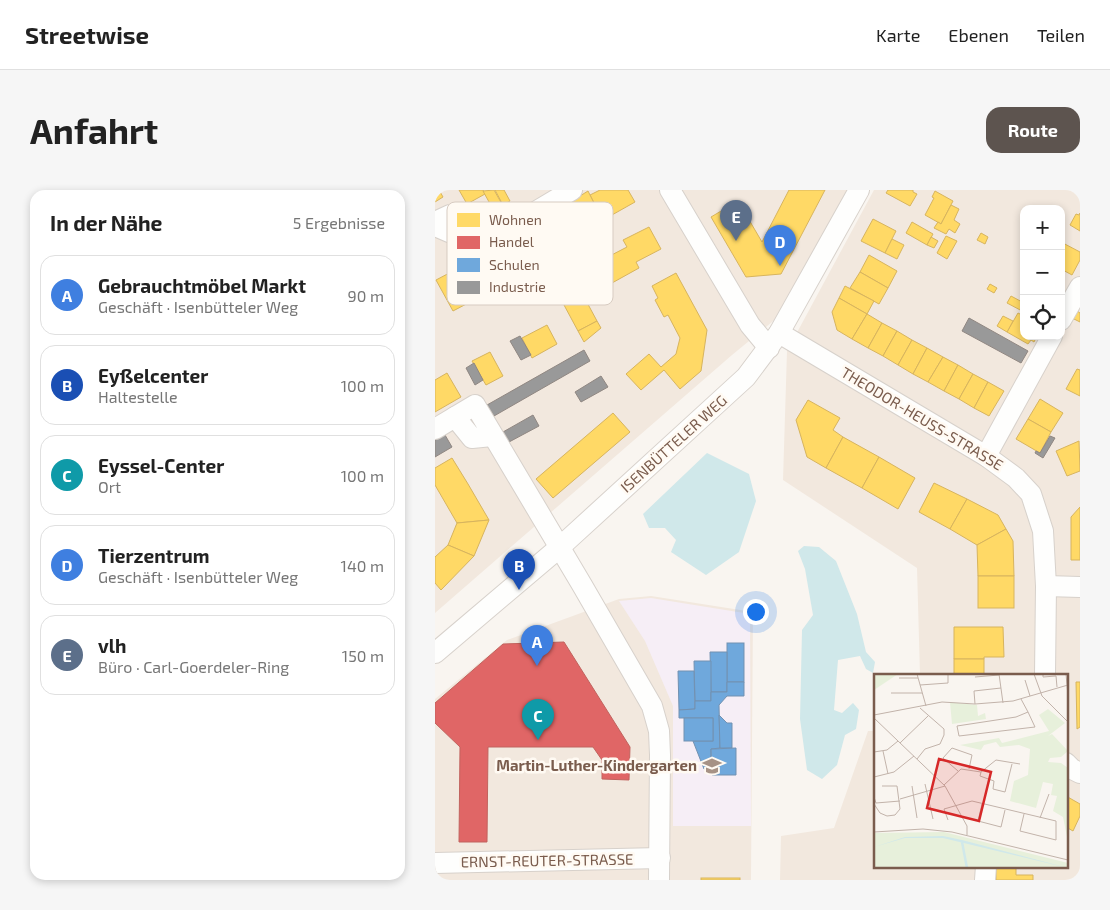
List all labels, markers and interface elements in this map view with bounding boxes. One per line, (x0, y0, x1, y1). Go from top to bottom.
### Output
text: Streetwise (25, 20, 149, 49)
text: Karte (876, 24, 920, 46)
text: Ebenen (948, 24, 1009, 46)
text: Teilen (1037, 24, 1085, 46)
button: Route (986, 107, 1080, 153)
text: Anfahrt (30, 109, 158, 151)
pin: E (720, 200, 752, 241)
legend (447, 202, 613, 305)
map controls (1020, 205, 1065, 340)
button: + (1020, 205, 1065, 250)
text: In der Nähe (50, 210, 162, 235)
text: Wohnen (489, 211, 542, 228)
text: 5 Ergebnisse (293, 213, 385, 232)
pin: D (764, 225, 796, 266)
text: Handel (489, 233, 535, 250)
button: − (1020, 250, 1065, 295)
text: Schulen (489, 256, 540, 273)
text: Gebrauchtmöbel Markt (98, 274, 306, 297)
text: Industrie (489, 278, 546, 295)
text: A (62, 286, 72, 305)
text: 90 m (348, 286, 384, 305)
button: locate (1020, 295, 1065, 340)
text: Geschäft · Isenbütteler Weg (98, 297, 298, 316)
street label: THEODOR-HEUSS-STRASSE (838, 363, 1007, 474)
text: Eyßelcenter (98, 364, 208, 387)
text: B (62, 376, 72, 395)
text: 100 m (341, 376, 384, 395)
text: Haltestelle (98, 387, 178, 406)
street label: ISENBÜTTELER WEG (616, 391, 730, 496)
text: Eyssel-Center (98, 454, 224, 477)
text: C (62, 466, 72, 485)
text: 100 m (341, 466, 384, 485)
text: Ort (98, 477, 121, 496)
text: Tierzentrum (98, 544, 210, 567)
pin: B (503, 549, 535, 590)
text: D (62, 556, 72, 575)
text: 140 m (341, 556, 384, 575)
text: Geschäft · Isenbütteler Weg (98, 567, 298, 586)
your location (743, 599, 769, 625)
pin: A (521, 625, 553, 666)
text: vlh (98, 634, 126, 657)
text: E (62, 646, 72, 665)
text: 150 m (342, 646, 384, 665)
text: Büro · Carl-Goerdeler-Ring (98, 657, 289, 676)
inset map (874, 674, 1067, 868)
pin: C (522, 699, 554, 740)
school or university icon: Martin-Luther-Kindergarten (701, 755, 723, 777)
place label: Martin-Luther-Kindergarten (496, 756, 697, 774)
street label: ERNST-REUTER-STRASSE (460, 849, 634, 871)

